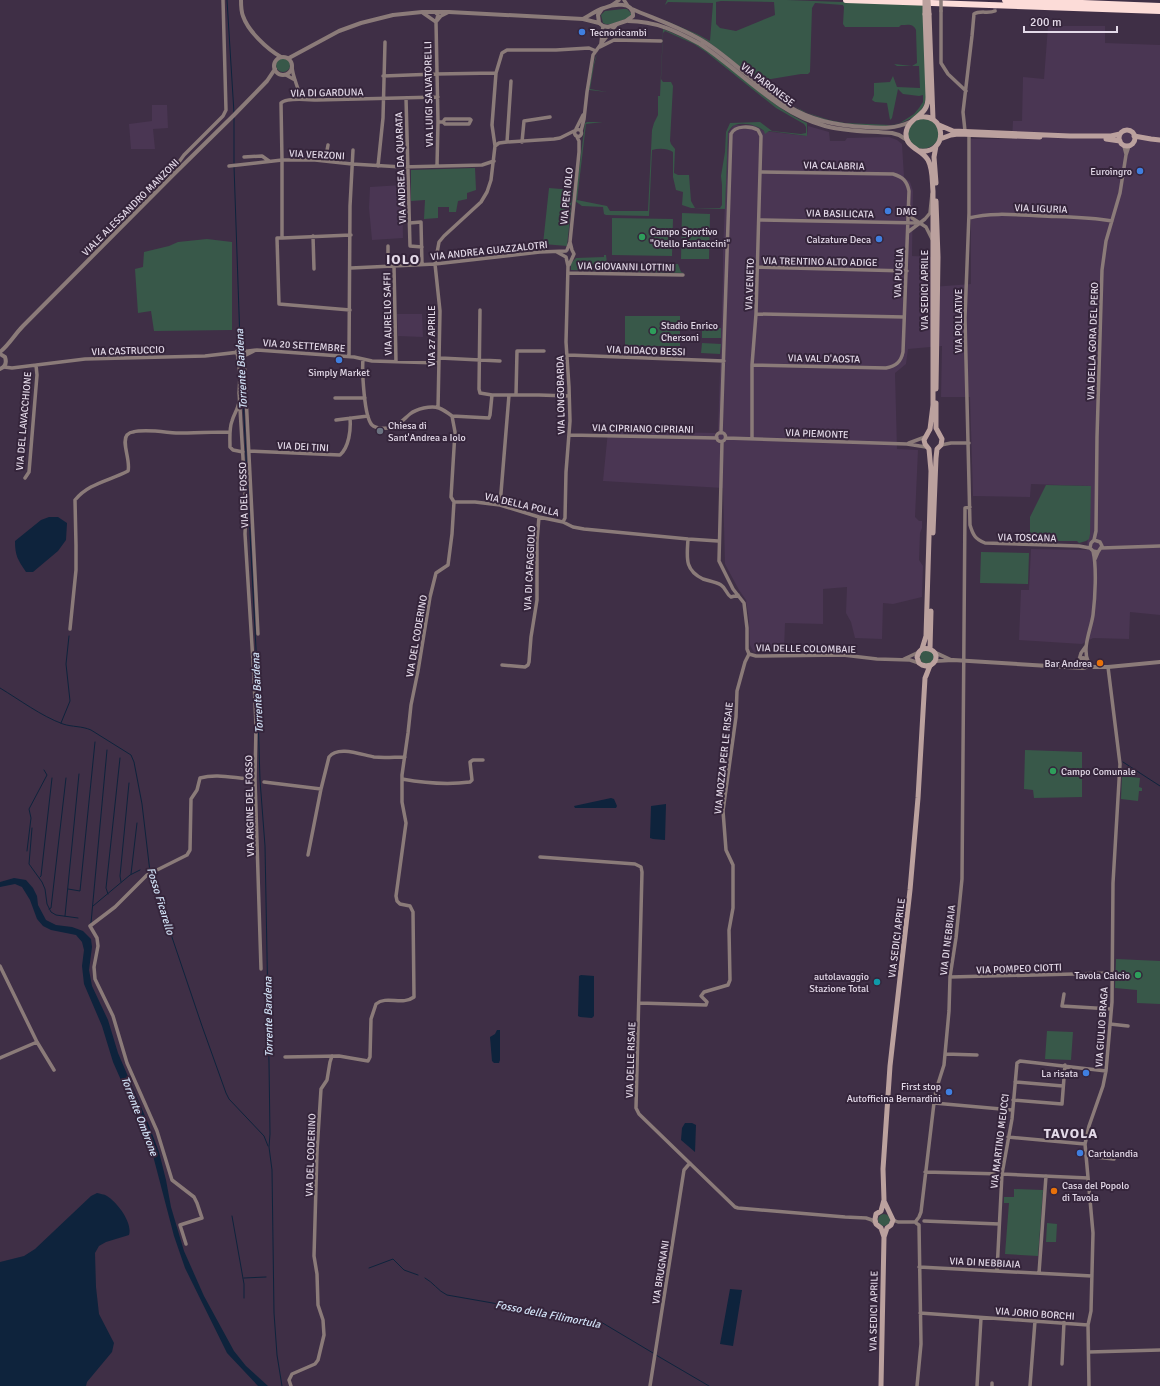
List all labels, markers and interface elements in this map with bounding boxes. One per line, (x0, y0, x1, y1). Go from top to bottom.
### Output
scale bar (1024, 8, 1117, 34)
text: 200 m (1030, 15, 1062, 30)
marker: Tecnoricambi (577, 27, 587, 37)
place label: Tecnoricambi (590, 27, 647, 39)
street label: VIA LUIGI SALVATORELLI (422, 41, 436, 147)
street label: VIA PARONESE (738, 61, 797, 109)
street label: VIA DI GARDUNA (290, 86, 364, 100)
street label: VIA ANDREA DA QUARATA (393, 112, 409, 224)
street label: VIA VERZONI (289, 148, 345, 162)
street label: VIALE ALESSANDRO MANZONI (80, 157, 182, 259)
street label: VIA CALABRIA (803, 159, 865, 173)
street label: VIA PER IOLO (558, 166, 576, 225)
place label: Euroingro (1090, 166, 1132, 178)
marker: Euroingro (1135, 166, 1145, 176)
street label: VIA LIGURIA (1014, 202, 1068, 216)
marker: DMG (883, 206, 893, 216)
place label: DMG (896, 206, 917, 218)
street label: VIA BASILICATA (806, 207, 874, 221)
place label: Campo Sportivo "Otello Fantaccini" (650, 226, 730, 250)
marker: Campo Sportivo "Otello Fantaccini" (637, 232, 647, 242)
place label: Calzature Deca (806, 234, 871, 246)
marker: Calzature Deca (874, 234, 884, 244)
street label: VIA ANDREA GUAZZALOTRI (430, 239, 548, 263)
street label: VIA PUGLIA (892, 248, 906, 298)
street label: VIA SEDICI APRILE (919, 250, 931, 330)
district label: IOLO (386, 251, 420, 268)
street label: VIA TRENTINO ALTO ADIGE (762, 255, 878, 269)
street label: VIA VENETO (743, 257, 757, 310)
street label: VIA GIOVANNI LOTTINI (577, 260, 675, 274)
street label: VIA AURELIO SAFFI (381, 272, 395, 356)
street label: VIA DELLA GORA DEL PERO (1085, 281, 1101, 400)
street label: VIA POLLATIVE (953, 289, 965, 353)
street label: VIA 27 APRILE (426, 305, 438, 367)
place label: Stadio Enrico Chersoni (661, 320, 718, 344)
marker: Stadio Enrico Chersoni (648, 326, 658, 336)
water label: Torrente Bardena (233, 328, 250, 409)
street label: VIA 20 SETTEMBRE (262, 337, 346, 355)
street label: VIA CASTRUCCIO (91, 344, 165, 358)
street label: VIA DIDACO BESSI (606, 344, 686, 358)
street label: VIA VAL D'AOSTA (788, 352, 860, 366)
marker: Simply Market (334, 355, 344, 365)
street label: VIA LONGOBARDA (554, 355, 568, 435)
place label: Simply Market (308, 367, 370, 379)
street label: VIA DEL LAVACCHIONE (14, 371, 34, 471)
place label: Chiesa di Sant'Andrea a Iolo (388, 420, 466, 444)
street label: VIA CIPRIANO CIPRIANI (592, 422, 694, 436)
marker: Chiesa di Sant'Andrea a Iolo (375, 426, 385, 436)
street label: VIA PIEMONTE (785, 427, 849, 441)
street label: VIA DEI TINI (277, 440, 329, 454)
street label: VIA DEL FOSSO (237, 461, 251, 528)
street label: VIA DELLA POLLA (483, 491, 560, 519)
street label: VIA DI CAFAGGIOLO (522, 525, 538, 611)
street label: VIA TOSCANA (997, 531, 1056, 545)
street label: VIA DEL CODERINO (404, 594, 430, 678)
street label: VIA DELLE COLOMBAIE (756, 642, 856, 656)
water label: Torrente Bardena (249, 652, 266, 733)
place label: Bar Andrea (1045, 658, 1092, 670)
marker: Bar Andrea (1095, 658, 1105, 668)
street label: VIA MOZZA PER LE RISAIE (712, 701, 736, 815)
street label: VIA ARGINE DEL FOSSO (243, 755, 257, 857)
marker: Campo Comunale (1048, 766, 1058, 776)
place label: Campo Comunale (1061, 766, 1136, 778)
water label: Fosso Ficarello (144, 866, 177, 938)
street label: VIA SEDICI APRILE (886, 897, 908, 979)
street label: VIA DI NEBBIAIA (938, 904, 958, 976)
street label: VIA POMPEO CIOTTI (976, 962, 1062, 976)
place label: Tavola Calcio (1074, 970, 1130, 982)
marker: Tavola Calcio (1133, 970, 1143, 980)
place label: autolavaggio Stazione Total (809, 971, 869, 995)
water label: Torrente Bardena (261, 976, 276, 1057)
marker: autolavaggio Stazione Total (872, 977, 882, 987)
street label: VIA GIULIO BRAGA (1093, 987, 1111, 1068)
street label: VIA DELLE RISAIE (624, 1021, 638, 1098)
place label: La risata (1041, 1068, 1078, 1080)
marker: La risata (1081, 1068, 1091, 1078)
water label: Torrente Ombrone (118, 1075, 161, 1158)
place label: First stop Autofficina Bernardini (847, 1081, 941, 1105)
marker: First stop Autofficina Bernardini (944, 1087, 954, 1097)
street label: VIA MARTINO MEUCCI (988, 1093, 1012, 1189)
street label: VIA DEL CODERINO (304, 1113, 318, 1197)
district label: TAVOLA (1044, 1125, 1098, 1142)
marker: Cartolandia (1075, 1148, 1085, 1158)
place label: Cartolandia (1088, 1148, 1138, 1160)
place label: Casa del Popolo di Tavola (1062, 1180, 1129, 1204)
marker: Casa del Popolo di Tavola (1049, 1186, 1059, 1196)
street label: VIA BRUGNANI (650, 1239, 672, 1305)
street label: VIA DI NEBBIAIA (949, 1255, 1021, 1271)
street label: VIA SEDICI APRILE (867, 1270, 881, 1351)
water label: Fosso della Filimortula (494, 1298, 602, 1331)
street label: VIA JORIO BORCHI (995, 1305, 1075, 1323)

